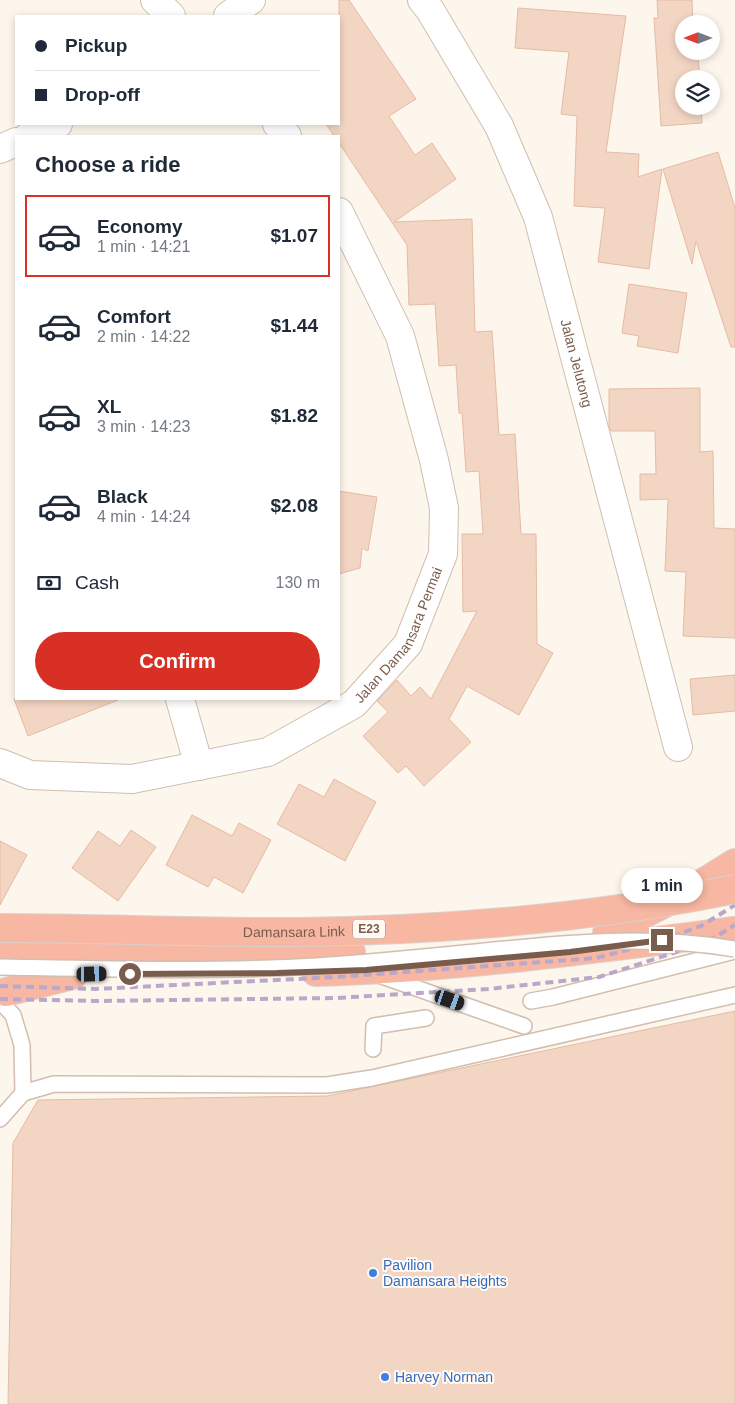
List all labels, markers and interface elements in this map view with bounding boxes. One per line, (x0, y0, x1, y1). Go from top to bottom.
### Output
north arrow (675, 15, 720, 60)
map controls (675, 15, 720, 115)
text: Pickup (65, 35, 127, 56)
button: layers (675, 70, 720, 115)
text: Drop-off (65, 84, 140, 105)
text: Choose a ride (35, 152, 180, 177)
icon: car (37, 214, 82, 259)
text: Economy (97, 216, 183, 237)
text: $1.07 (270, 225, 318, 246)
text: 1 min · 14:21 (97, 238, 190, 255)
icon: car (37, 304, 82, 349)
text: Comfort (97, 306, 171, 327)
text: $1.44 (270, 315, 318, 336)
street label: Jalan Jelutong (557, 317, 596, 409)
text: 2 min · 14:22 (97, 328, 190, 345)
icon: car (37, 394, 82, 439)
text: XL (97, 396, 121, 417)
text: $1.82 (270, 405, 318, 426)
text: 3 min · 14:23 (97, 418, 190, 435)
icon: car (37, 484, 82, 529)
text: Black (97, 486, 148, 507)
text: $2.08 (270, 495, 318, 516)
text: 4 min · 14:24 (97, 508, 190, 525)
street label: Jalan Damansara Permai (351, 565, 445, 706)
icon: cash (35, 569, 63, 597)
text: Cash (75, 572, 119, 593)
text: 130 m (276, 574, 320, 591)
button: Confirm (35, 632, 320, 690)
callout: 1 min (621, 868, 703, 902)
text: 1 min (641, 877, 683, 894)
road number: E23 (353, 920, 385, 939)
street label: Damansara Link (243, 923, 346, 940)
route end (651, 929, 673, 951)
route start (119, 963, 141, 985)
car (76, 966, 107, 982)
car (433, 988, 466, 1012)
place label: Pavilion Damansara Heights (383, 1257, 507, 1289)
marker: Pavilion Damansara Heights (367, 1267, 379, 1279)
place label: Harvey Norman (395, 1369, 493, 1385)
marker: Harvey Norman (379, 1371, 391, 1383)

